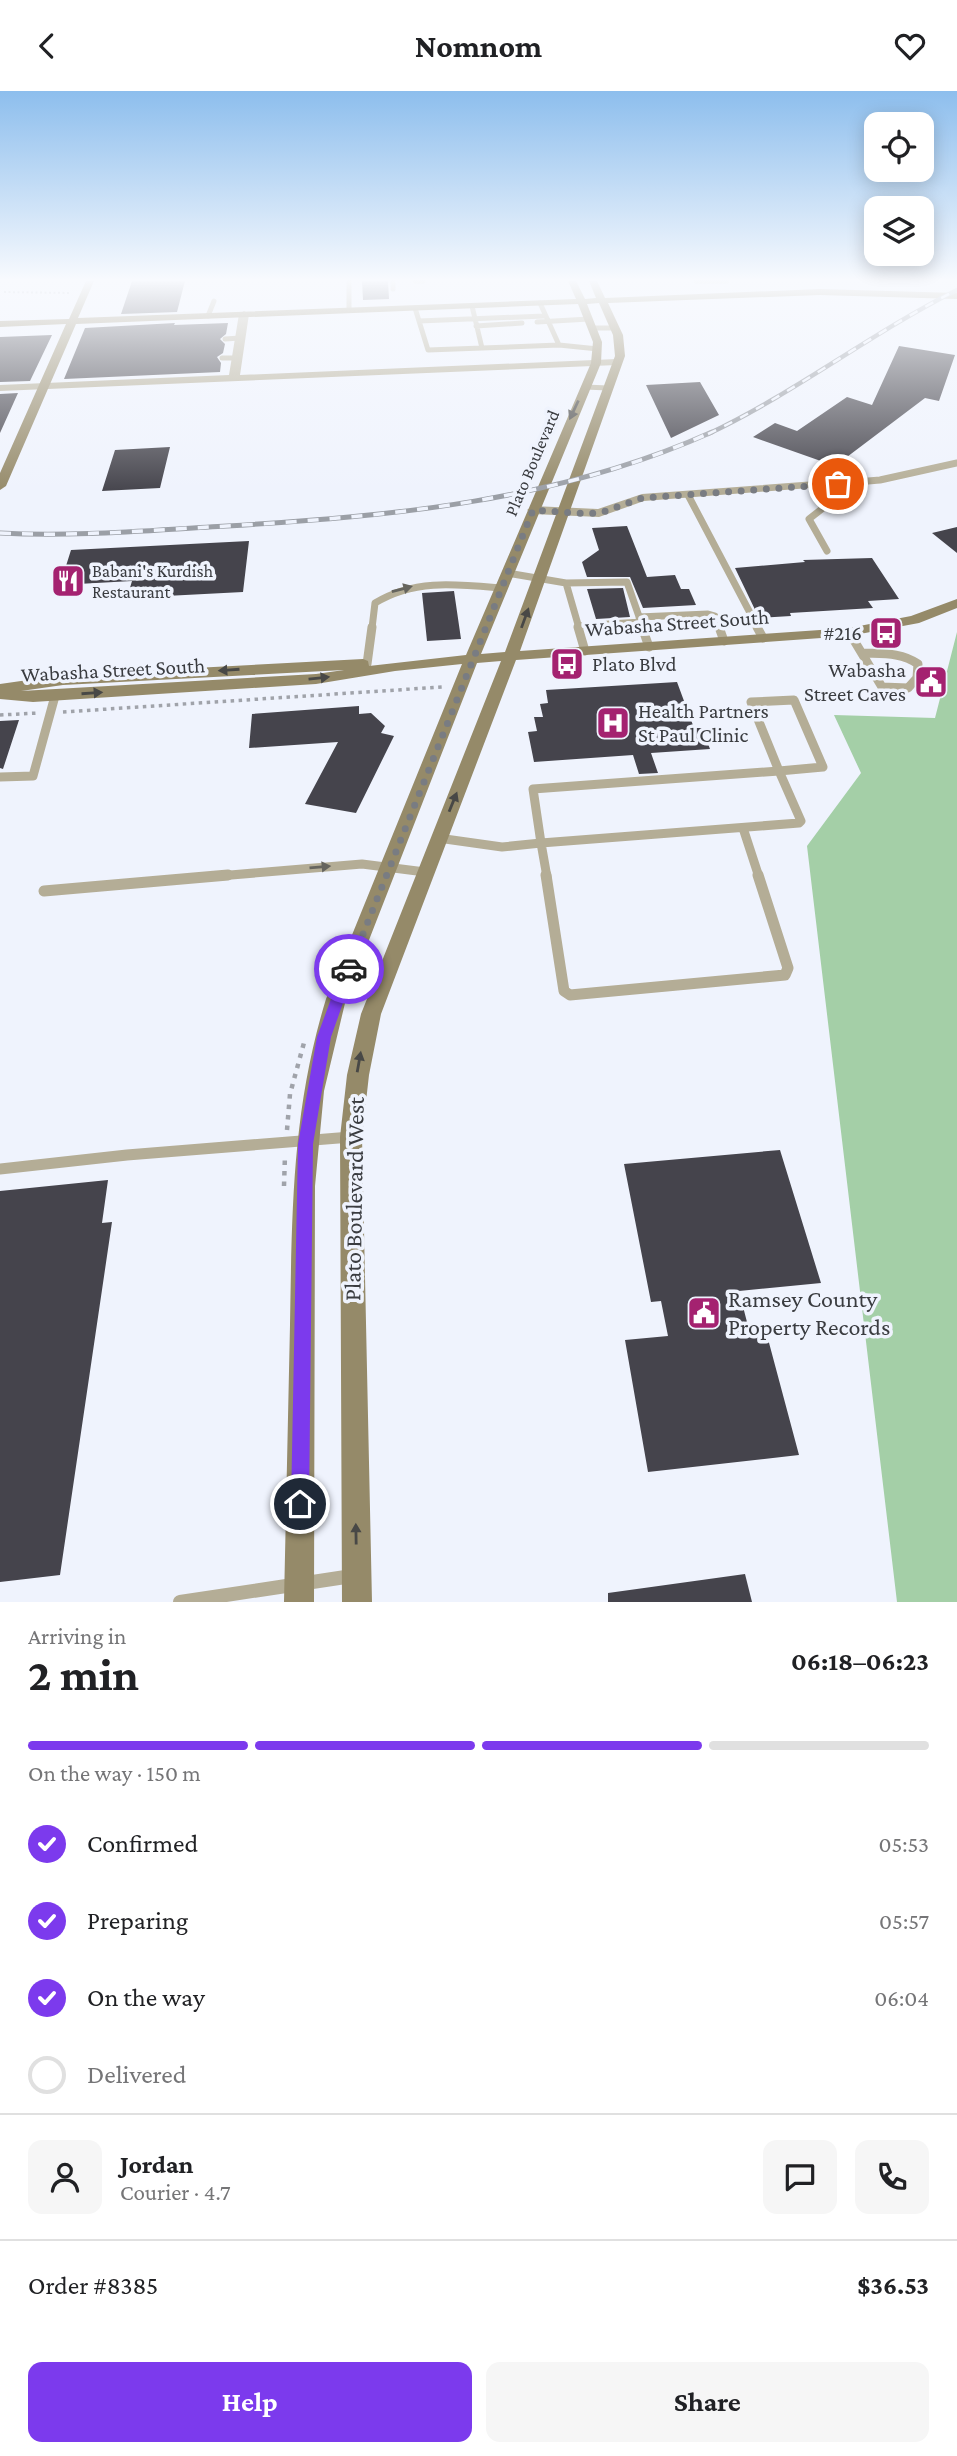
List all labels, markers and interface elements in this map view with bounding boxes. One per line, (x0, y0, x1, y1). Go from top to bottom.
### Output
icon: back (28, 27, 66, 65)
icon: heart (891, 27, 929, 65)
text: Nomnom (415, 28, 542, 64)
map controls (864, 112, 934, 266)
button: locate (864, 112, 934, 182)
button: layers (864, 196, 934, 266)
one-way arrow (569, 400, 580, 421)
street label: Plato Boulevard (501, 407, 564, 519)
pin (808, 454, 868, 514)
icon: bag (819, 465, 857, 503)
place label: Babani's Kurdish Restaurant (92, 561, 214, 602)
restaurant icon: Babani's Kurdish Restaurant (49, 562, 87, 600)
one-way arrow (392, 583, 414, 594)
street label: Wabasha Street South (584, 605, 770, 641)
one-way arrow (520, 607, 531, 628)
bus stop icon: #216 (867, 614, 905, 652)
place label: #216 (824, 621, 862, 645)
bus stop icon: Plato Blvd (548, 645, 586, 683)
place label: Plato Blvd (592, 652, 677, 676)
street label: Wabasha Street South (20, 653, 206, 687)
place label: Wabasha Street Caves (804, 658, 906, 706)
public building icon: Wabasha Street Caves (912, 663, 950, 701)
one-way arrow (218, 665, 240, 676)
one-way arrow (309, 672, 331, 683)
one-way arrow (82, 688, 104, 699)
place label: Health Partners St Paul Clinic (638, 699, 769, 747)
hospital icon: Health Partners St Paul Clinic (594, 704, 632, 742)
one-way arrow (447, 791, 458, 812)
one-way arrow (309, 861, 331, 872)
courier (314, 934, 384, 1004)
icon: car (330, 950, 368, 988)
one-way arrow (354, 1051, 365, 1073)
street label: Plato Boulevard West (338, 1096, 369, 1301)
place label: Ramsey County Property Records (728, 1285, 890, 1340)
public building icon: Ramsey County Property Records (685, 1294, 723, 1332)
pin (270, 1474, 330, 1534)
icon: home (281, 1485, 319, 1523)
one-way arrow (350, 1523, 362, 1545)
text: Arriving in (28, 1623, 126, 1649)
text: 06:18–06:23 (791, 1647, 929, 1676)
text: 2 min (28, 1649, 139, 1700)
text: On the way · 150 m (28, 1760, 201, 1786)
icon: check (28, 1825, 66, 1863)
text: Confirmed (87, 1829, 198, 1858)
text: 05:53 (878, 1831, 929, 1857)
icon: check (28, 1902, 66, 1940)
text: Preparing (87, 1906, 188, 1935)
text: 05:57 (879, 1908, 929, 1934)
icon: check (28, 1979, 66, 2017)
text: On the way (87, 1983, 205, 2012)
text: 06:04 (874, 1985, 929, 2011)
text: Delivered (87, 2060, 186, 2089)
button: person (28, 2140, 102, 2214)
button: chat (763, 2140, 837, 2214)
button: phone (855, 2140, 929, 2214)
text: Jordan (120, 2150, 194, 2179)
text: Courier · 4.7 (120, 2179, 231, 2205)
text: Order #8385 (28, 2271, 158, 2300)
text: $36.53 (857, 2271, 929, 2300)
button: Help (28, 2362, 472, 2442)
button: Share (486, 2362, 929, 2442)

